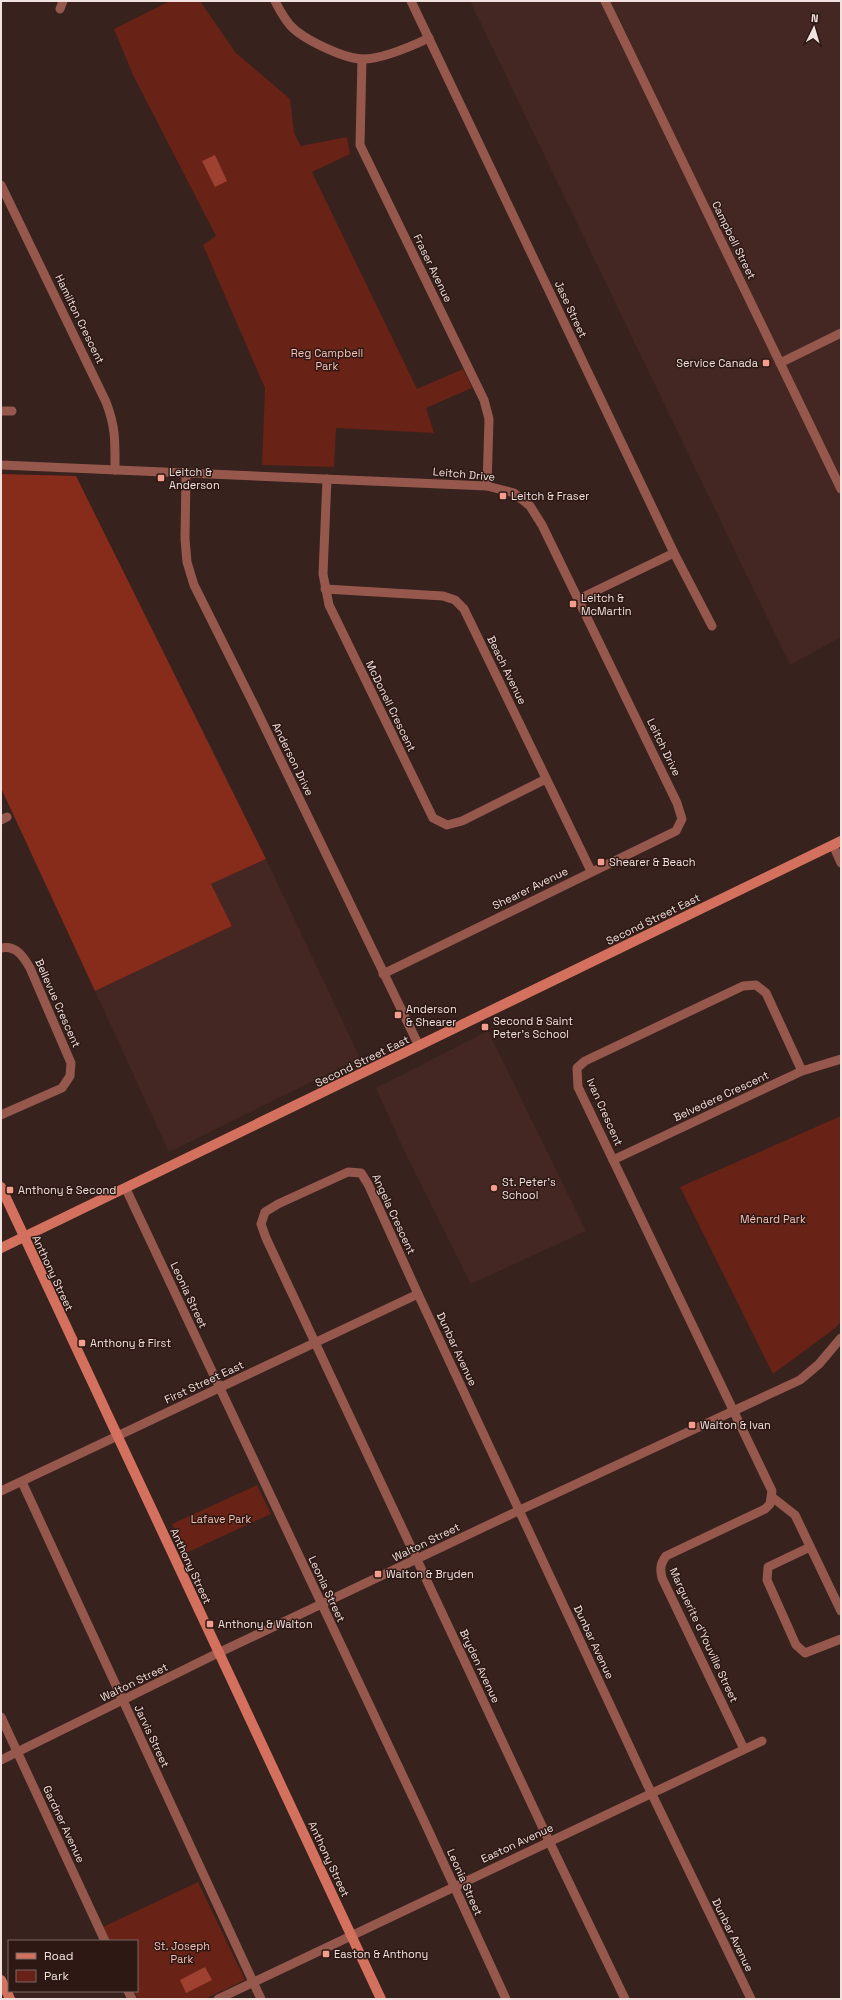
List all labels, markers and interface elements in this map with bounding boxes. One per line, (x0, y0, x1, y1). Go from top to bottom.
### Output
north arrow (794, 8, 834, 48)
text: N (811, 11, 819, 25)
street label: Campbell Street (709, 199, 759, 281)
street label: Fraser Avenue (410, 232, 456, 304)
street label: Hamilton Crescent (52, 272, 108, 366)
street label: Jase Street (552, 278, 590, 340)
park label: Reg Campbell Park (291, 346, 363, 373)
place label: Service Canada (676, 356, 759, 370)
marker: Service Canada (761, 358, 771, 368)
street label: Leitch Drive (432, 464, 496, 484)
place label: Leitch & Anderson (169, 465, 220, 492)
marker: Leitch & Anderson (156, 473, 166, 483)
place label: Leitch & Fraser (511, 489, 589, 503)
marker: Leitch & Fraser (498, 491, 508, 501)
place label: Leitch & McMartin (581, 591, 632, 618)
marker: Leitch & McMartin (568, 599, 578, 609)
street label: Beach Avenue (484, 633, 530, 707)
street label: McDonell Crescent (363, 658, 419, 754)
street label: Leitch Drive (644, 716, 684, 778)
street label: Anderson Drive (269, 720, 317, 798)
place label: Shearer & Beach (609, 855, 696, 869)
marker: Shearer & Beach (596, 857, 606, 867)
street label: Shearer Avenue (490, 864, 570, 912)
street label: Second Street East (604, 890, 702, 948)
street label: Bellevue Crescent (32, 957, 84, 1049)
place label: Anderson & Shearer (406, 1002, 457, 1029)
marker: Anderson & Shearer (393, 1010, 403, 1020)
place label: Second & Saint Peter's School (493, 1014, 573, 1041)
marker: Second & Saint Peter's School (480, 1022, 490, 1032)
street label: Second Street East (313, 1032, 411, 1090)
street label: Belvedere Crescent (671, 1068, 771, 1124)
street label: Ivan Crescent (584, 1076, 626, 1148)
street label: Angela Crescent (369, 1172, 419, 1256)
place label: St. Peter's School (502, 1175, 556, 1202)
place label: Anthony & Second (18, 1183, 116, 1197)
marker: St. Peter's School (489, 1183, 499, 1193)
marker: Anthony & Second (5, 1185, 15, 1195)
park label: Ménard Park (740, 1212, 806, 1226)
street label: Anthony Street (29, 1233, 77, 1313)
street label: Leonia Street (168, 1260, 210, 1330)
street label: Dunbar Avenue (434, 1310, 480, 1388)
place label: Anthony & First (90, 1336, 171, 1350)
marker: Anthony & First (77, 1338, 87, 1348)
street label: First Street East (162, 1358, 246, 1406)
place label: Walton & Ivan (700, 1418, 771, 1432)
marker: Walton & Ivan (687, 1420, 697, 1430)
park label: Lafave Park (191, 1512, 251, 1526)
street label: Walton Street (390, 1520, 462, 1564)
street label: Anthony Street (167, 1526, 215, 1606)
street label: Leonia Street (306, 1554, 348, 1624)
street label: Marguerite d'Youville Street (667, 1565, 741, 1705)
place label: Walton & Bryden (386, 1567, 474, 1581)
marker: Walton & Bryden (373, 1569, 383, 1579)
street label: Dunbar Avenue (571, 1603, 617, 1681)
place label: Anthony & Walton (218, 1617, 313, 1631)
marker: Anthony & Walton (205, 1619, 215, 1629)
street label: Bryden Avenue (457, 1627, 503, 1705)
street label: Walton Street (98, 1660, 170, 1704)
street label: Jarvis Street (131, 1702, 173, 1770)
street label: Gardner Avenue (40, 1783, 88, 1865)
street label: Anthony Street (305, 1819, 353, 1899)
street label: Easton Avenue (479, 1820, 555, 1866)
street label: Leonia Street (444, 1847, 486, 1917)
street label: Dunbar Avenue (709, 1896, 757, 1974)
park label: St. Joseph Park (154, 1939, 210, 1966)
legend (8, 1940, 138, 1992)
place label: Easton & Anthony (334, 1947, 428, 1961)
text: Road (44, 1948, 73, 1964)
marker: Easton & Anthony (321, 1949, 331, 1959)
text: Park (44, 1968, 69, 1984)

